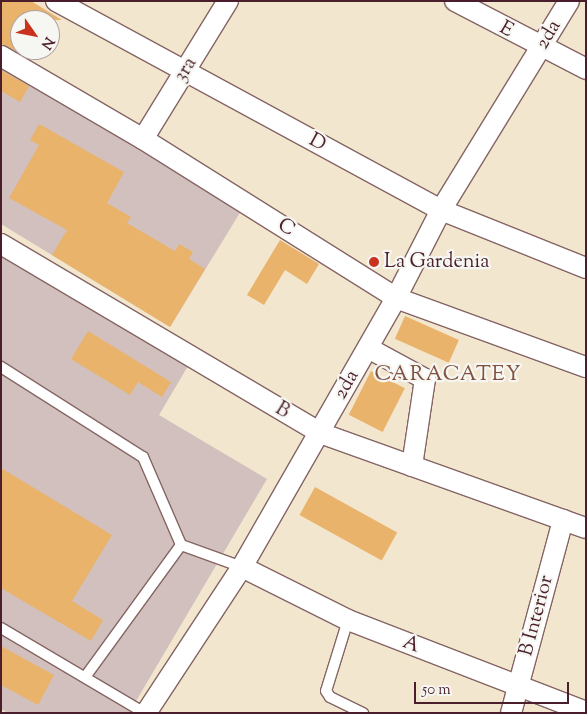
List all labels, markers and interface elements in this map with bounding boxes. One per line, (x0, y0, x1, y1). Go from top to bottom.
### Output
north arrow (10, 10, 60, 60)
street label: 2da (531, 16, 567, 54)
street label: E (495, 17, 517, 43)
text: N (35, 32, 58, 53)
street label: 3ra (169, 53, 203, 87)
street label: D (304, 129, 330, 157)
street label: C (273, 214, 299, 242)
place label: La Gardenia (384, 250, 489, 274)
marker: La Gardenia (368, 256, 380, 268)
district label: CARACATEY (373, 362, 523, 388)
street label: 2da (329, 366, 365, 404)
street label: B (270, 397, 294, 425)
street label: B Interior (515, 573, 559, 659)
street label: A (399, 631, 423, 659)
scale bar (417, 672, 572, 704)
text: 50 m (422, 680, 451, 701)

